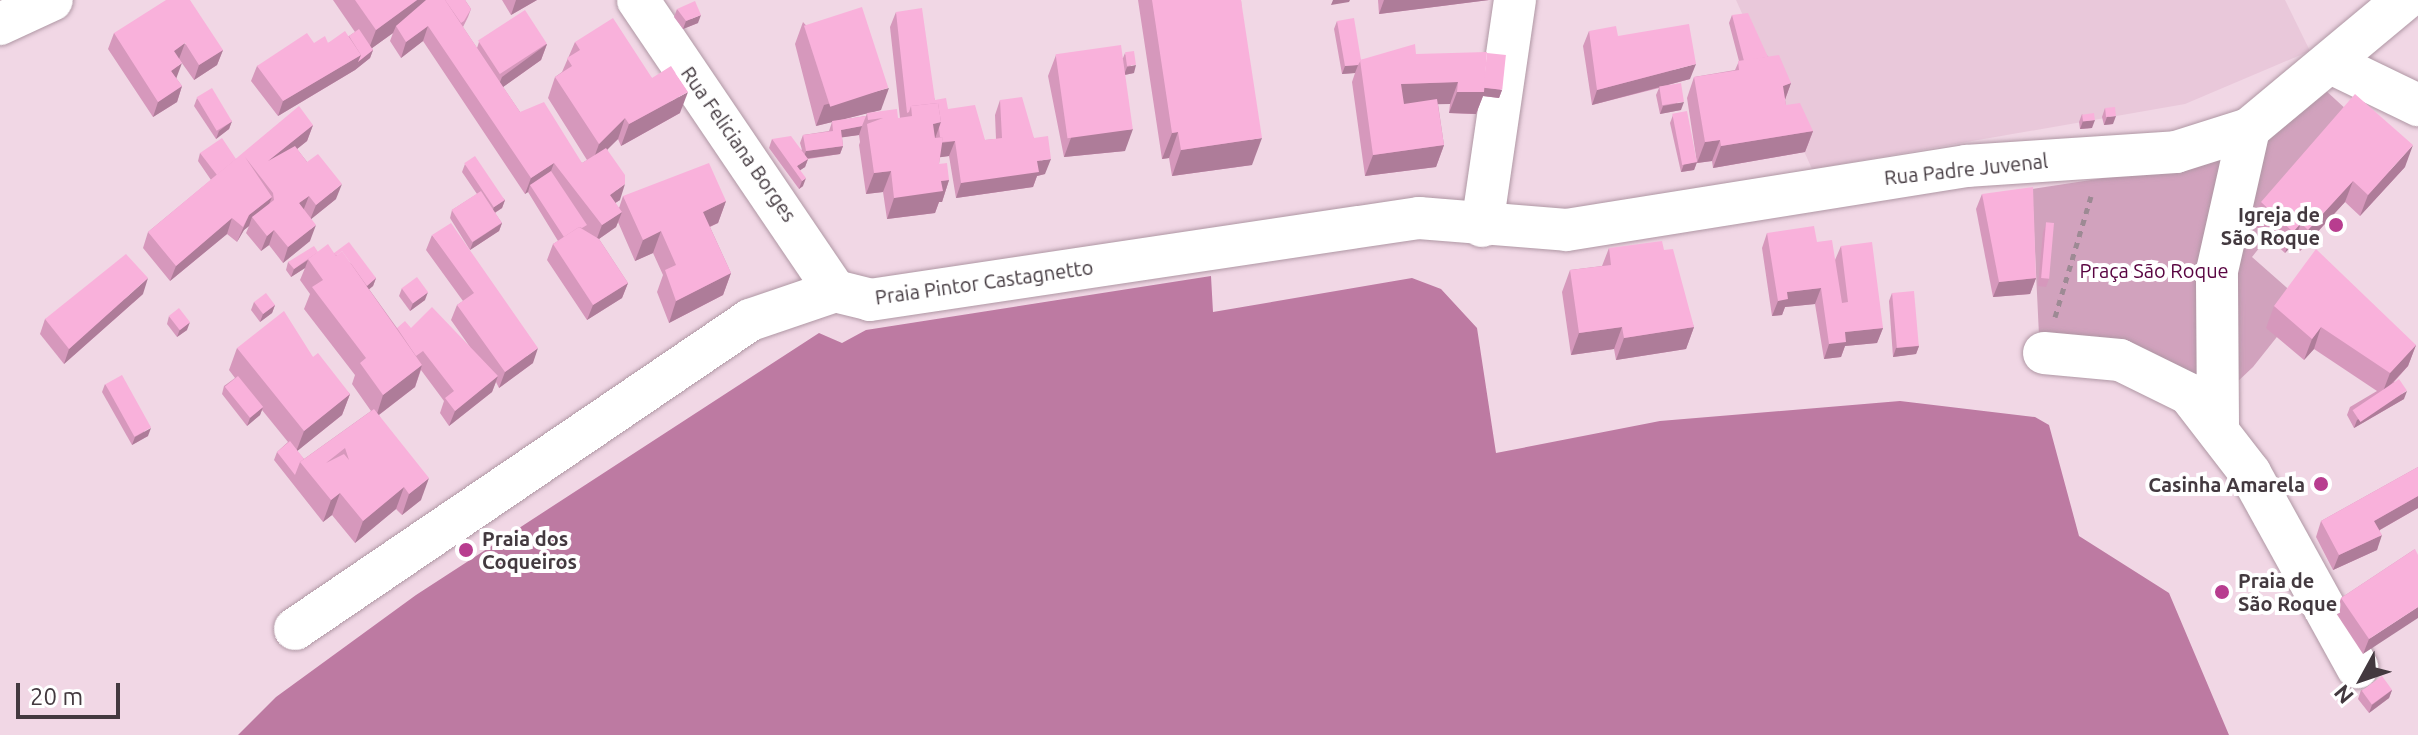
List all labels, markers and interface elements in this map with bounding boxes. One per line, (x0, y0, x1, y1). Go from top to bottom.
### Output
street label: Rua Feliciana Borges (676, 62, 802, 226)
street label: Rua Padre Juvenal (1883, 148, 2049, 190)
place label: Igreja de São Roque (2221, 202, 2320, 249)
marker: Igreja de São Roque (2327, 216, 2345, 234)
street label: Praia Pintor Castagnetto (873, 255, 1095, 309)
park label: Praça São Roque (2079, 258, 2229, 282)
place label: Casinha Amarela (2148, 472, 2305, 496)
marker: Casinha Amarela (2312, 475, 2330, 493)
place label: Praia dos Coqueiros (482, 526, 577, 573)
marker: Praia dos Coqueiros (457, 541, 475, 559)
place label: Praia de São Roque (2238, 568, 2337, 615)
marker: Praia de São Roque (2213, 583, 2231, 601)
north arrow (2322, 639, 2402, 719)
scale bar (20, 667, 124, 717)
text: N (2328, 680, 2358, 709)
text: 20 m (30, 683, 83, 710)

